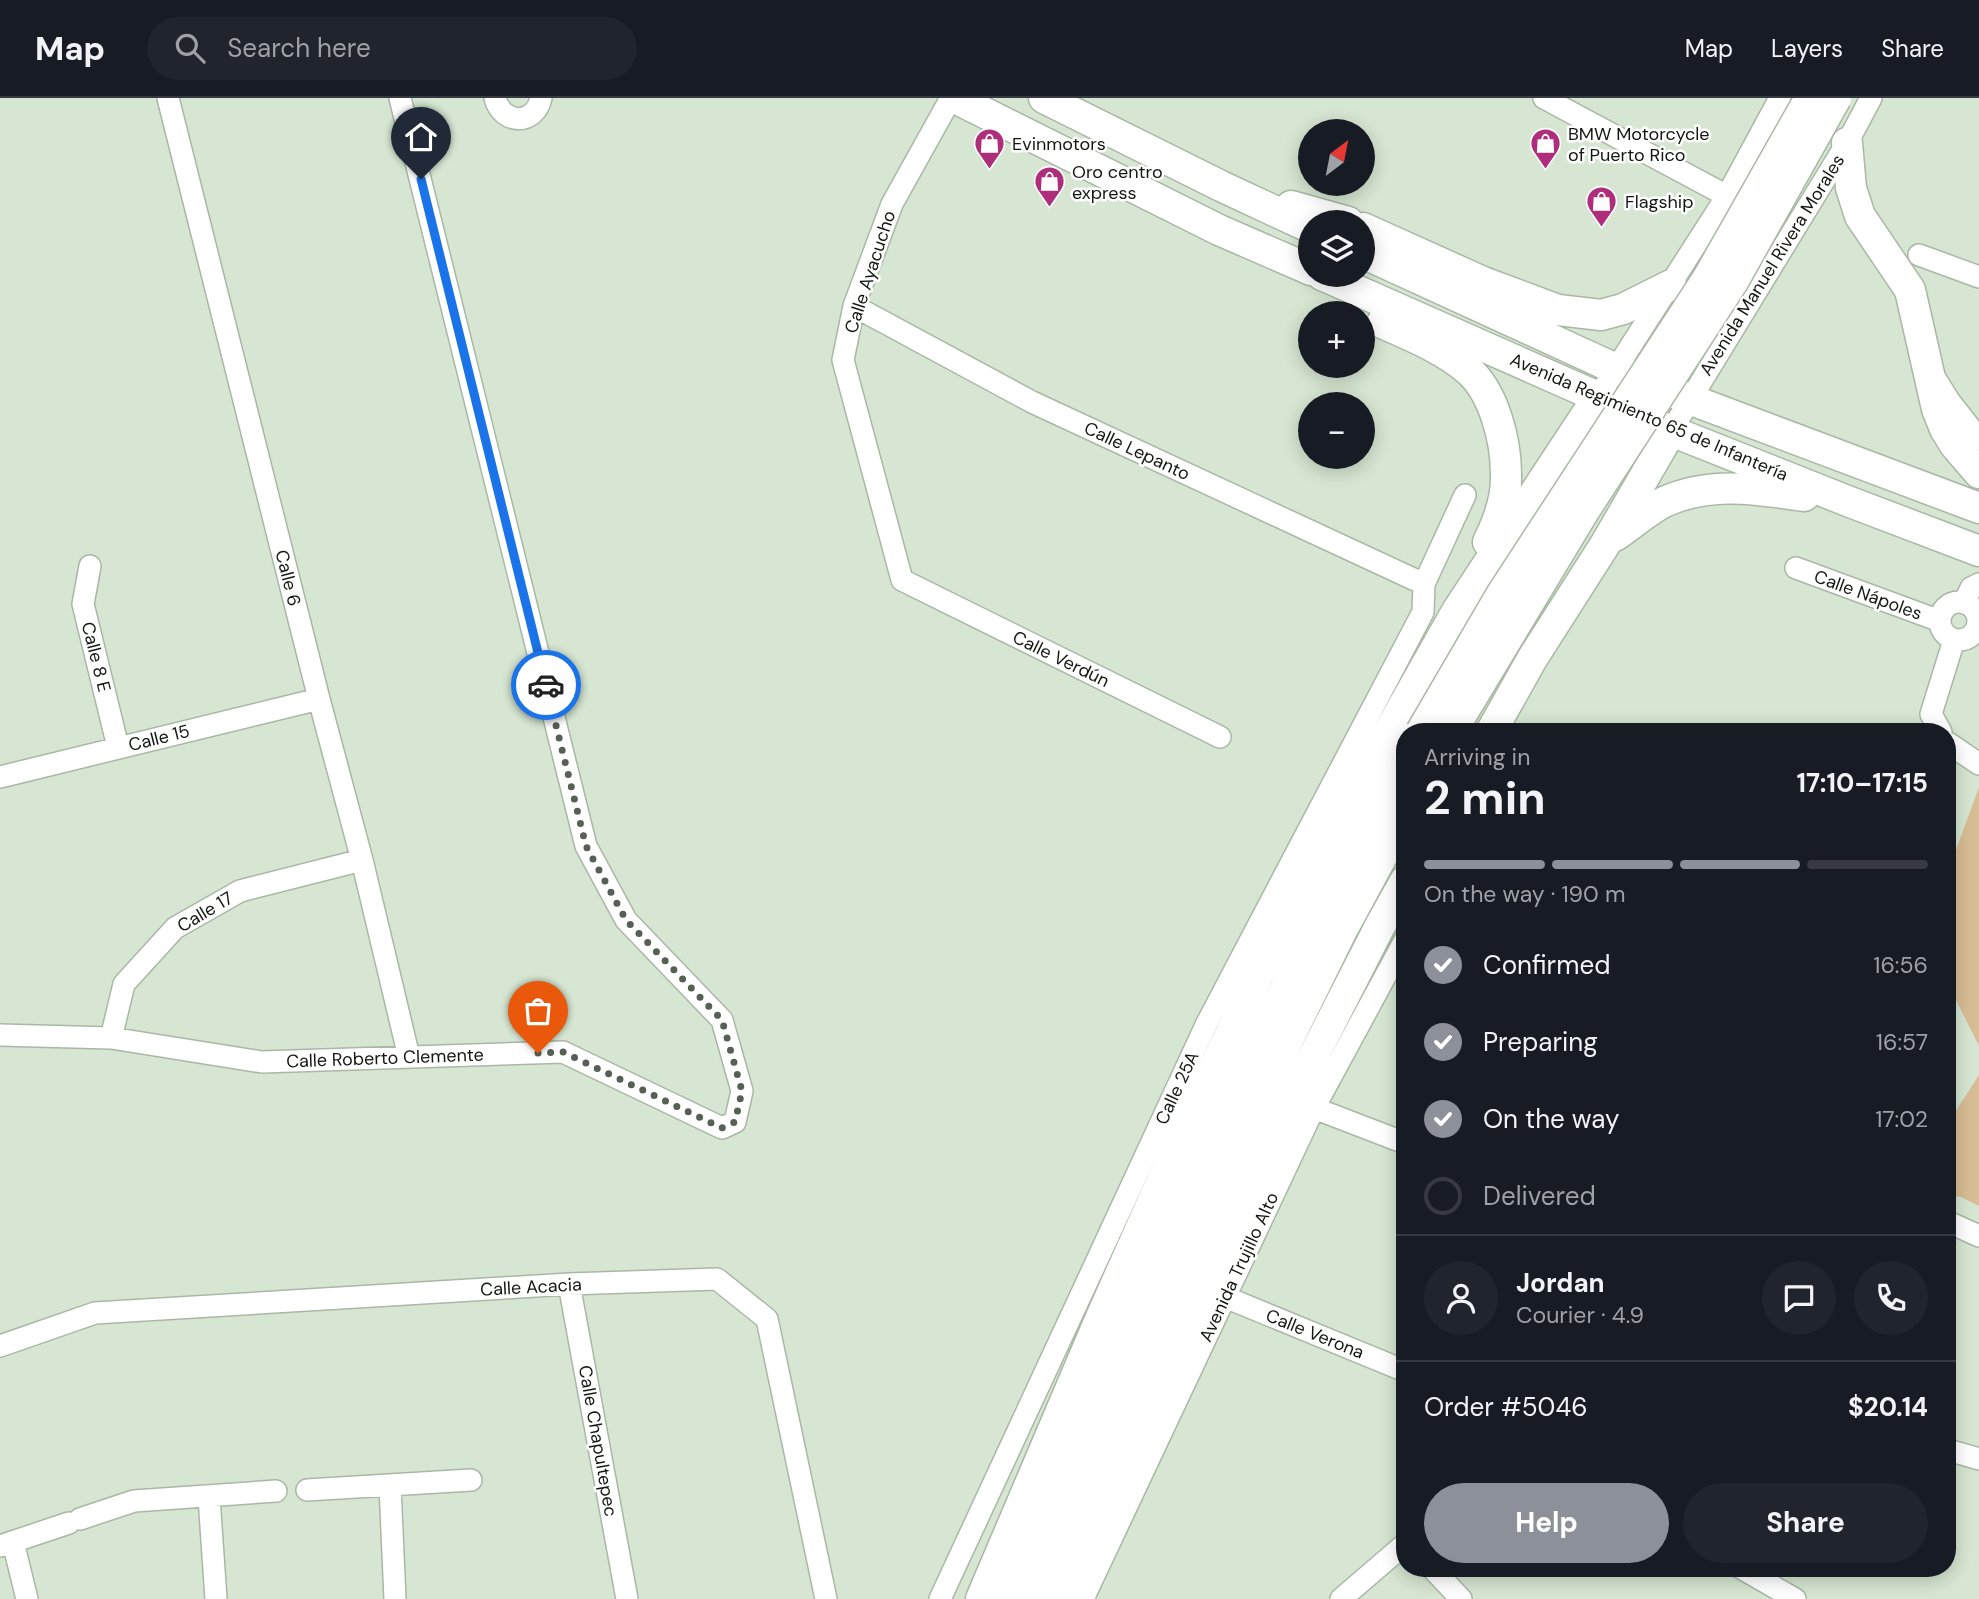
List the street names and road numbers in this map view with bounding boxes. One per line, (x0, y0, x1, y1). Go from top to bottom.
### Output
street label: Avenida Manuel Rivera Morales (1694, 150, 1850, 380)
street label: Calle Ayacucho (839, 208, 901, 336)
street label: Avenida Regimiento 65 de Infantería (1506, 347, 1792, 487)
street label: Calle Lepanto (1080, 416, 1194, 486)
street label: Calle 6 (269, 547, 307, 609)
street label: Calle Nápoles (1811, 564, 1925, 626)
street label: Calle 8 E (76, 619, 116, 695)
street label: Calle Verdún (1009, 625, 1113, 693)
street label: Calle 15 (126, 719, 192, 757)
street label: Calle 17 (173, 886, 237, 938)
street label: Calle Roberto Clemente (286, 1043, 484, 1073)
street label: Calle 25A (1150, 1047, 1204, 1129)
street label: Avenida Trujillo Alto (1194, 1188, 1284, 1346)
street label: Calle Acacia (480, 1272, 582, 1302)
street label: Calle Verona (1262, 1303, 1368, 1365)
street label: Calle Chapultepec (573, 1363, 623, 1519)

